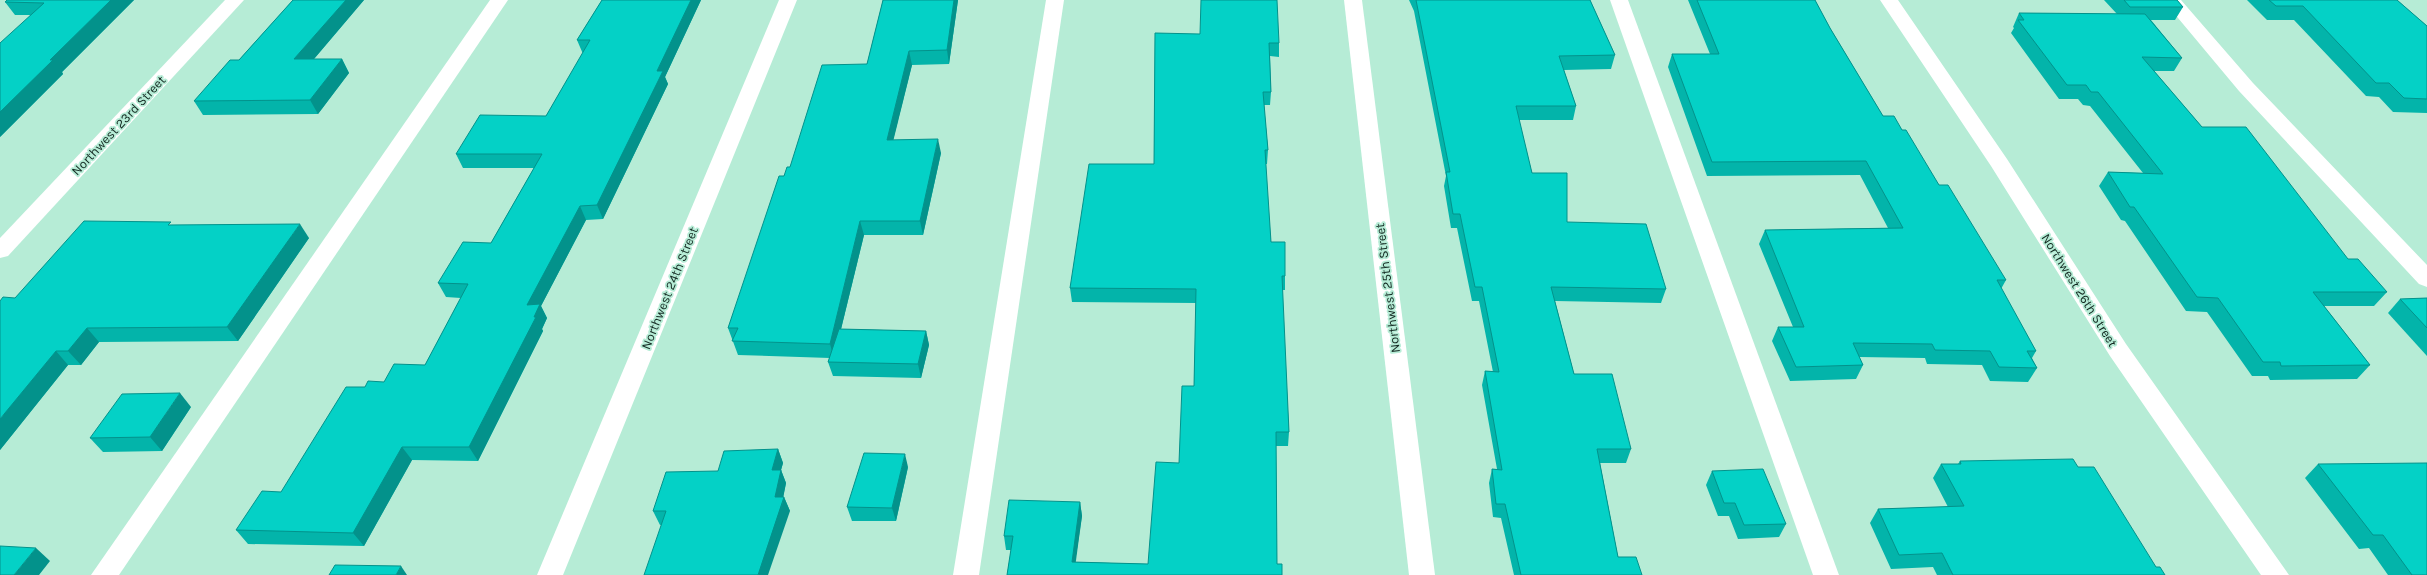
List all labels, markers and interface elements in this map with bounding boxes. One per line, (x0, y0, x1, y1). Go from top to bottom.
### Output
street label: Northwest 23rd Street (68, 72, 168, 178)
street label: Northwest 25th Street (1372, 222, 1403, 354)
street label: Northwest 24th Street (638, 225, 701, 352)
street label: Northwest 26th Street (2039, 231, 2121, 350)

